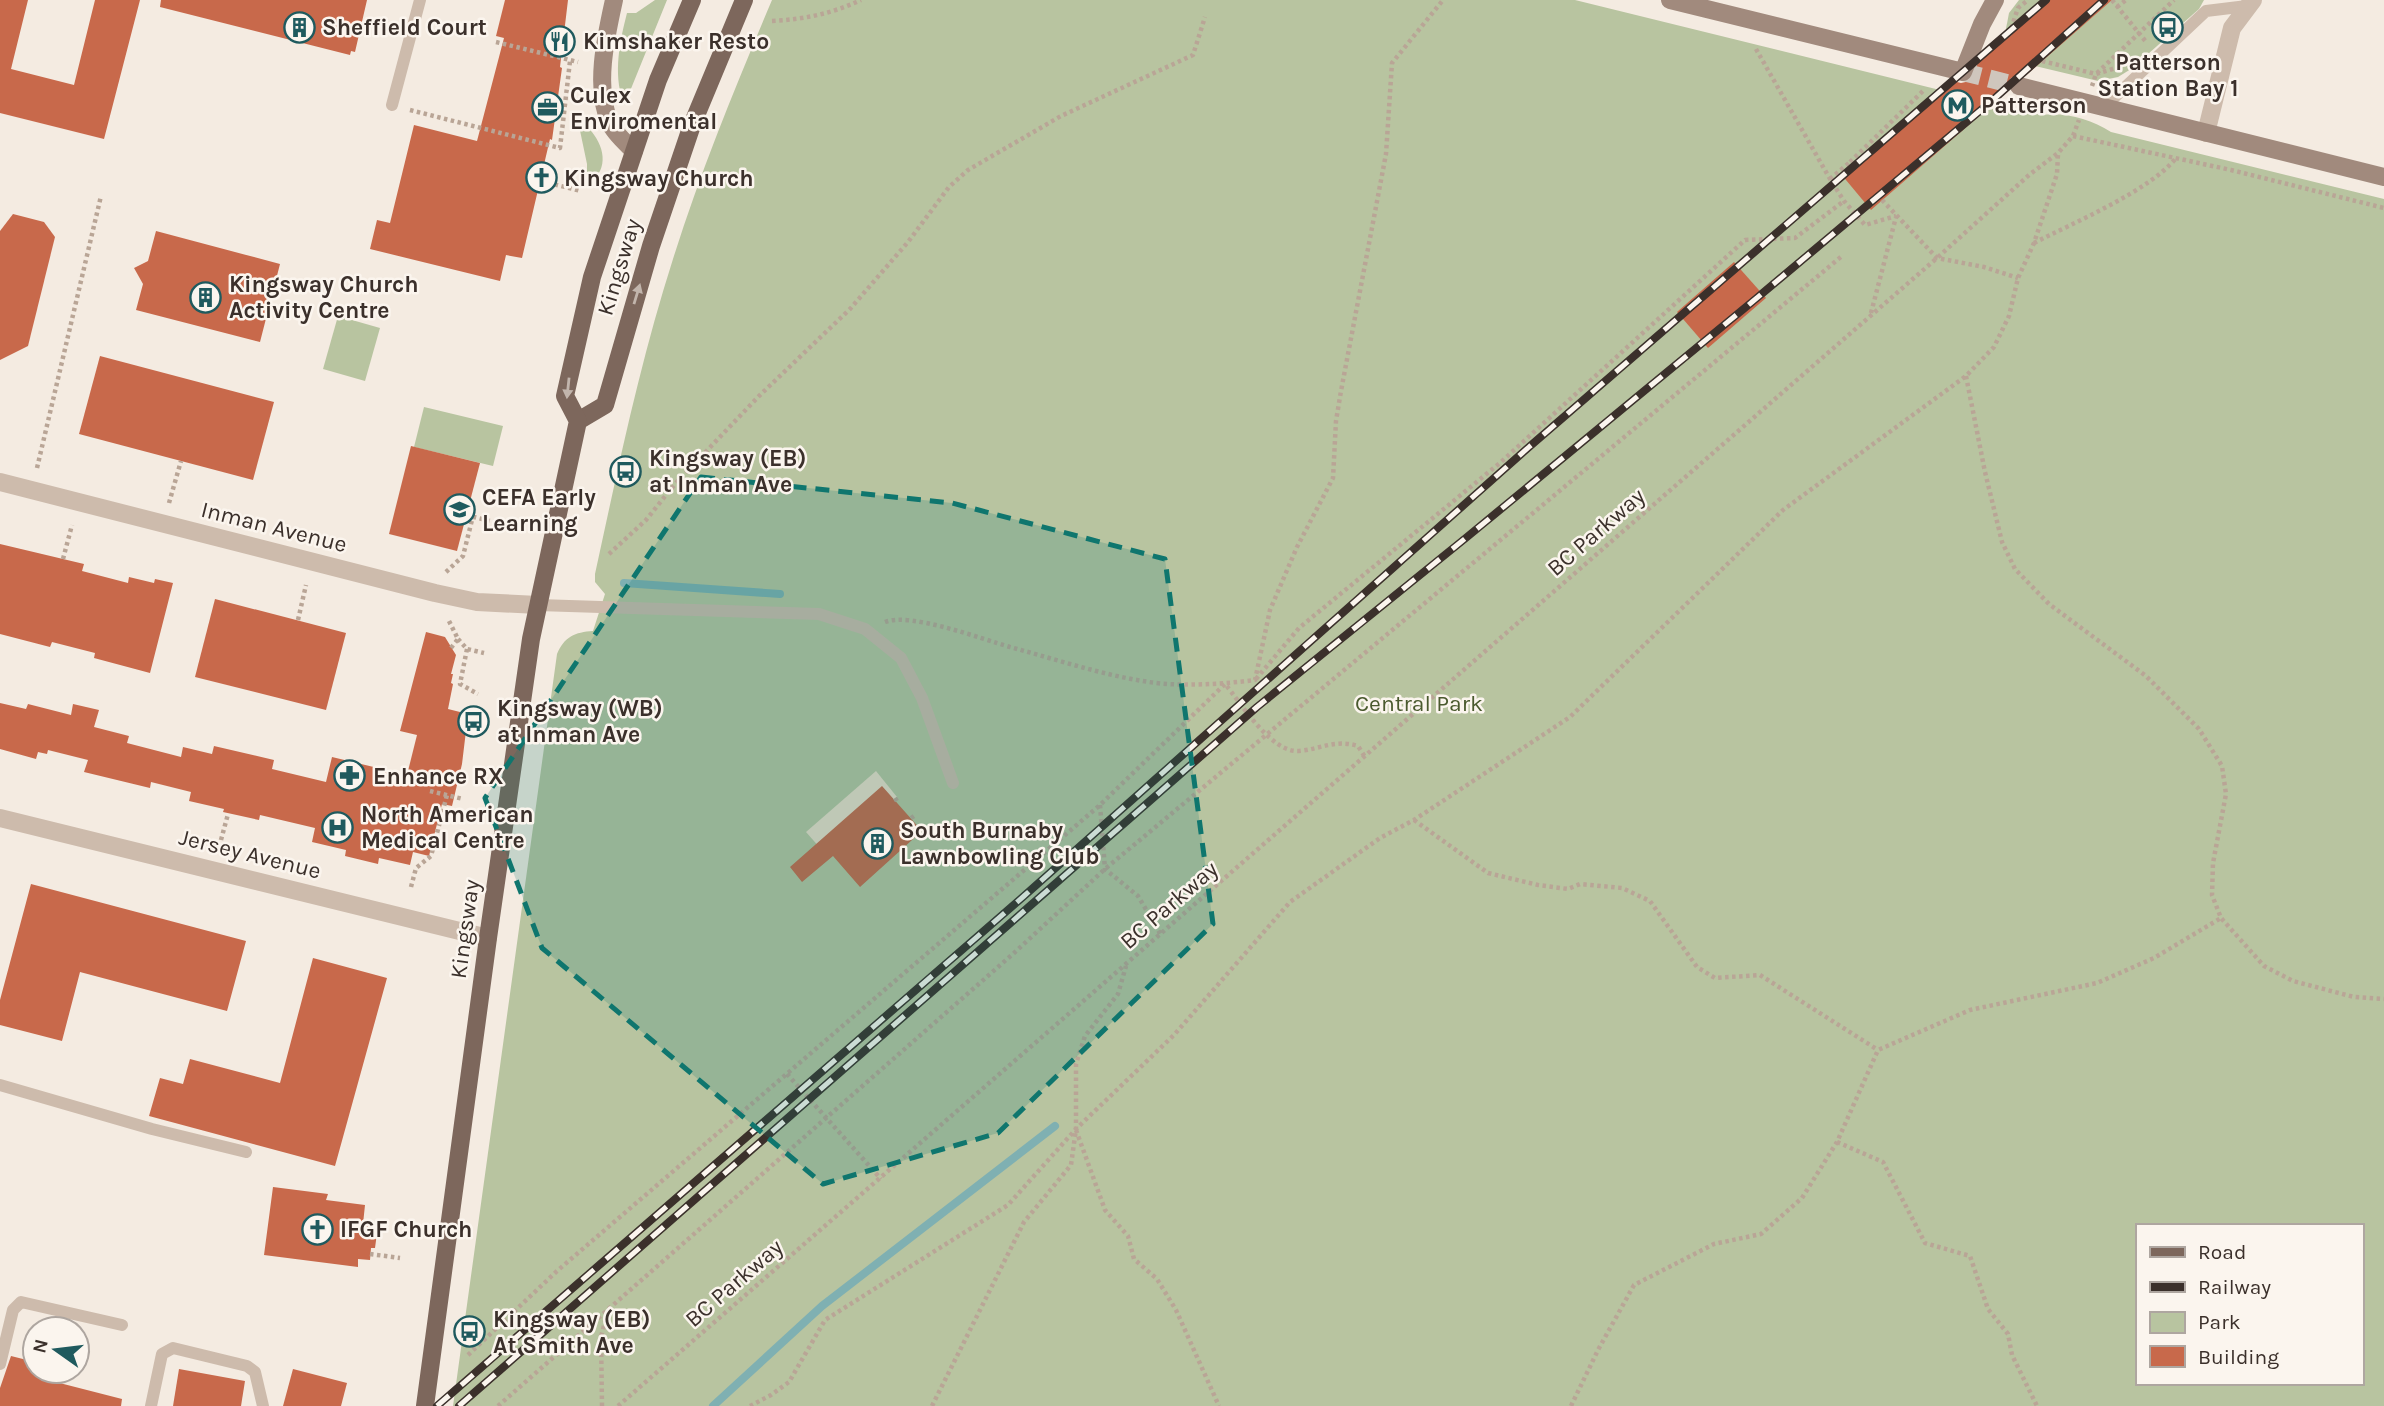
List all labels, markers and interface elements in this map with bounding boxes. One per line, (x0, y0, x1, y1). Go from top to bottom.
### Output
building icon: Sheffield Court (282, 10, 316, 44)
bus stop icon: Patterson Station Bay 1 (2151, 11, 2185, 45)
place label: Sheffield Court (322, 14, 487, 41)
restaurant icon: Kimshaker Resto (543, 24, 577, 58)
place label: Kimshaker Resto (583, 28, 769, 55)
place label: Patterson Station Bay 1 (2098, 49, 2238, 102)
place label: Culex Enviromental (570, 82, 717, 135)
metro station icon: Patterson (1941, 88, 1975, 122)
office icon: Culex Enviromental (530, 91, 564, 125)
place label: Patterson (1981, 92, 2087, 119)
church icon: Kingsway Church (524, 161, 558, 195)
place label: Kingsway Church (564, 165, 754, 192)
street label: Kingsway (591, 215, 647, 319)
place label: Kingsway Church Activity Centre (229, 271, 419, 324)
building icon: Kingsway Church Activity Centre (189, 280, 223, 314)
one-way arrow (632, 283, 642, 304)
one-way arrow (563, 377, 574, 399)
place label: Kingsway (EB) at Inman Ave (649, 445, 807, 498)
bus stop icon: Kingsway (EB) at Inman Ave (609, 454, 643, 488)
street label: BC Parkway (1542, 482, 1651, 582)
place label: CEFA Early Learning (482, 484, 596, 537)
school or university icon: CEFA Early Learning (442, 493, 476, 527)
street label: Inman Avenue (198, 496, 350, 558)
park label: Central Park (1355, 690, 1483, 717)
place label: Kingsway (WB) at Inman Ave (497, 695, 663, 748)
bus stop icon: Kingsway (WB) at Inman Ave (457, 704, 491, 738)
pharmacy icon: Enhance RX (333, 759, 367, 793)
place label: Enhance RX (373, 763, 504, 790)
place label: North American Medical Centre (361, 801, 534, 854)
hospital icon: North American Medical Centre (321, 810, 355, 844)
place label: South Burnaby Lawnbowling Club (900, 817, 1099, 870)
street label: Jersey Avenue (176, 823, 324, 885)
building icon: South Burnaby Lawnbowling Club (860, 826, 894, 860)
street label: BC Parkway (1115, 855, 1224, 955)
street label: Kingsway (445, 877, 485, 980)
church icon: IFGF Church (300, 1212, 334, 1246)
place label: IFGF Church (340, 1216, 472, 1243)
legend (2136, 1224, 2363, 1385)
street label: BC Parkway (680, 1233, 789, 1333)
text: Road (2198, 1240, 2246, 1264)
text: Railway (2198, 1275, 2271, 1299)
place label: Kingsway (EB) At Smith Ave (493, 1306, 651, 1359)
text: Park (2198, 1310, 2241, 1334)
north arrow (21, 1315, 91, 1385)
bus stop icon: Kingsway (EB) At Smith Ave (453, 1315, 487, 1349)
text: N (28, 1337, 53, 1355)
text: Building (2198, 1345, 2279, 1369)

